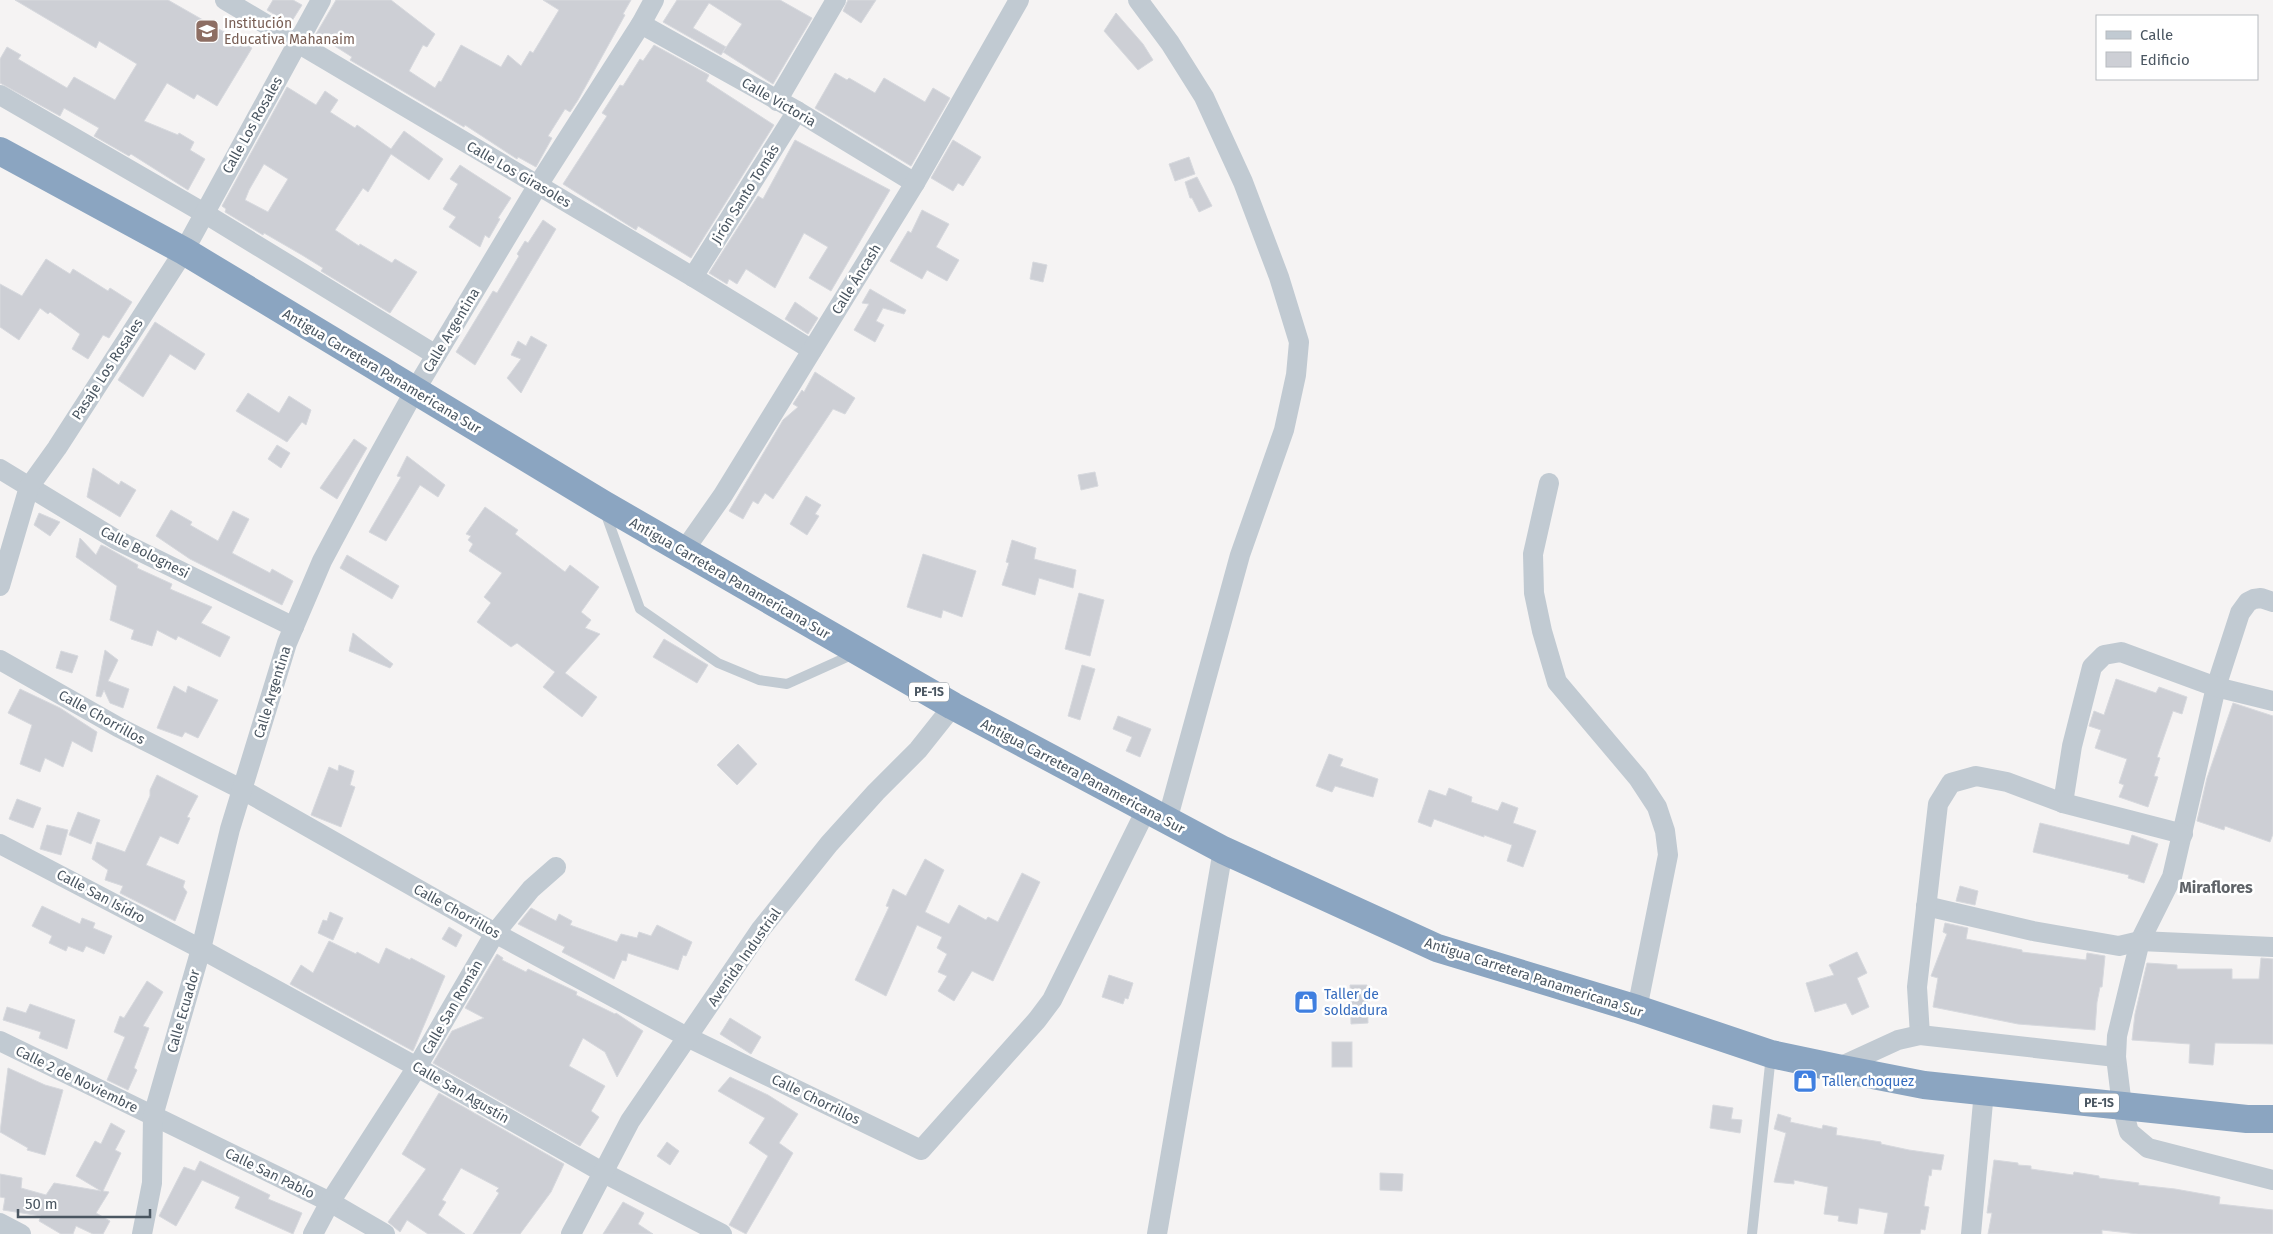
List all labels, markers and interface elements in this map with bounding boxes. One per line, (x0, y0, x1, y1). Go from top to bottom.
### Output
place label: Institución Educativa Mahanaim (224, 15, 355, 48)
legend (2096, 15, 2258, 80)
school or university icon: Institución Educativa Mahanaim (194, 18, 220, 44)
text: Calle (2140, 26, 2173, 44)
text: Edificio (2140, 51, 2190, 69)
street label: Calle Los Rosales (219, 73, 286, 177)
street label: Calle Victoria (739, 74, 819, 131)
street label: Calle Los Girasoles (463, 138, 574, 211)
street label: Jirón Santo Tomás (708, 141, 783, 247)
street label: Calle Áncash (827, 240, 885, 318)
street label: Calle Argentina (420, 285, 483, 376)
street label: Antigua Carretera Panamericana Sur (279, 305, 485, 438)
street label: Pasaje Los Rosales (68, 315, 147, 423)
street label: Antigua Carretera Panamericana Sur (627, 514, 833, 643)
street label: Calle Bolognesi (98, 523, 192, 582)
street label: Calle Argentina (250, 644, 295, 740)
road number: PE-1S (909, 682, 949, 702)
street label: Calle Chorrillos (56, 687, 148, 748)
street label: Antigua Carretera Panamericana Sur (978, 715, 1188, 838)
street label: Calle San Isidro (54, 866, 148, 927)
district label: Miraflores (2179, 878, 2253, 897)
street label: Calle Chorrillos (411, 881, 503, 942)
street label: Avenida Industrial (704, 905, 785, 1010)
street label: Antigua Carretera Panamericana Sur (1423, 934, 1646, 1021)
street label: Calle San Román (419, 957, 486, 1057)
street label: Calle Ecuador (163, 967, 204, 1055)
place label: Taller de soldadura (1324, 986, 1388, 1019)
shop icon: Taller de soldadura (1293, 989, 1319, 1015)
street label: Calle 2 de Noviembre (13, 1042, 141, 1116)
street label: Calle San Agustín (409, 1058, 512, 1127)
shop icon: Taller choquez (1792, 1068, 1818, 1094)
street label: Calle Chorrillos (769, 1071, 863, 1128)
place label: Taller choquez (1822, 1073, 1914, 1090)
road number: PE-1S (2079, 1094, 2119, 1112)
street label: Calle San Pablo (222, 1144, 317, 1202)
scale bar (18, 1186, 150, 1218)
text: 50 m (25, 1195, 58, 1213)

